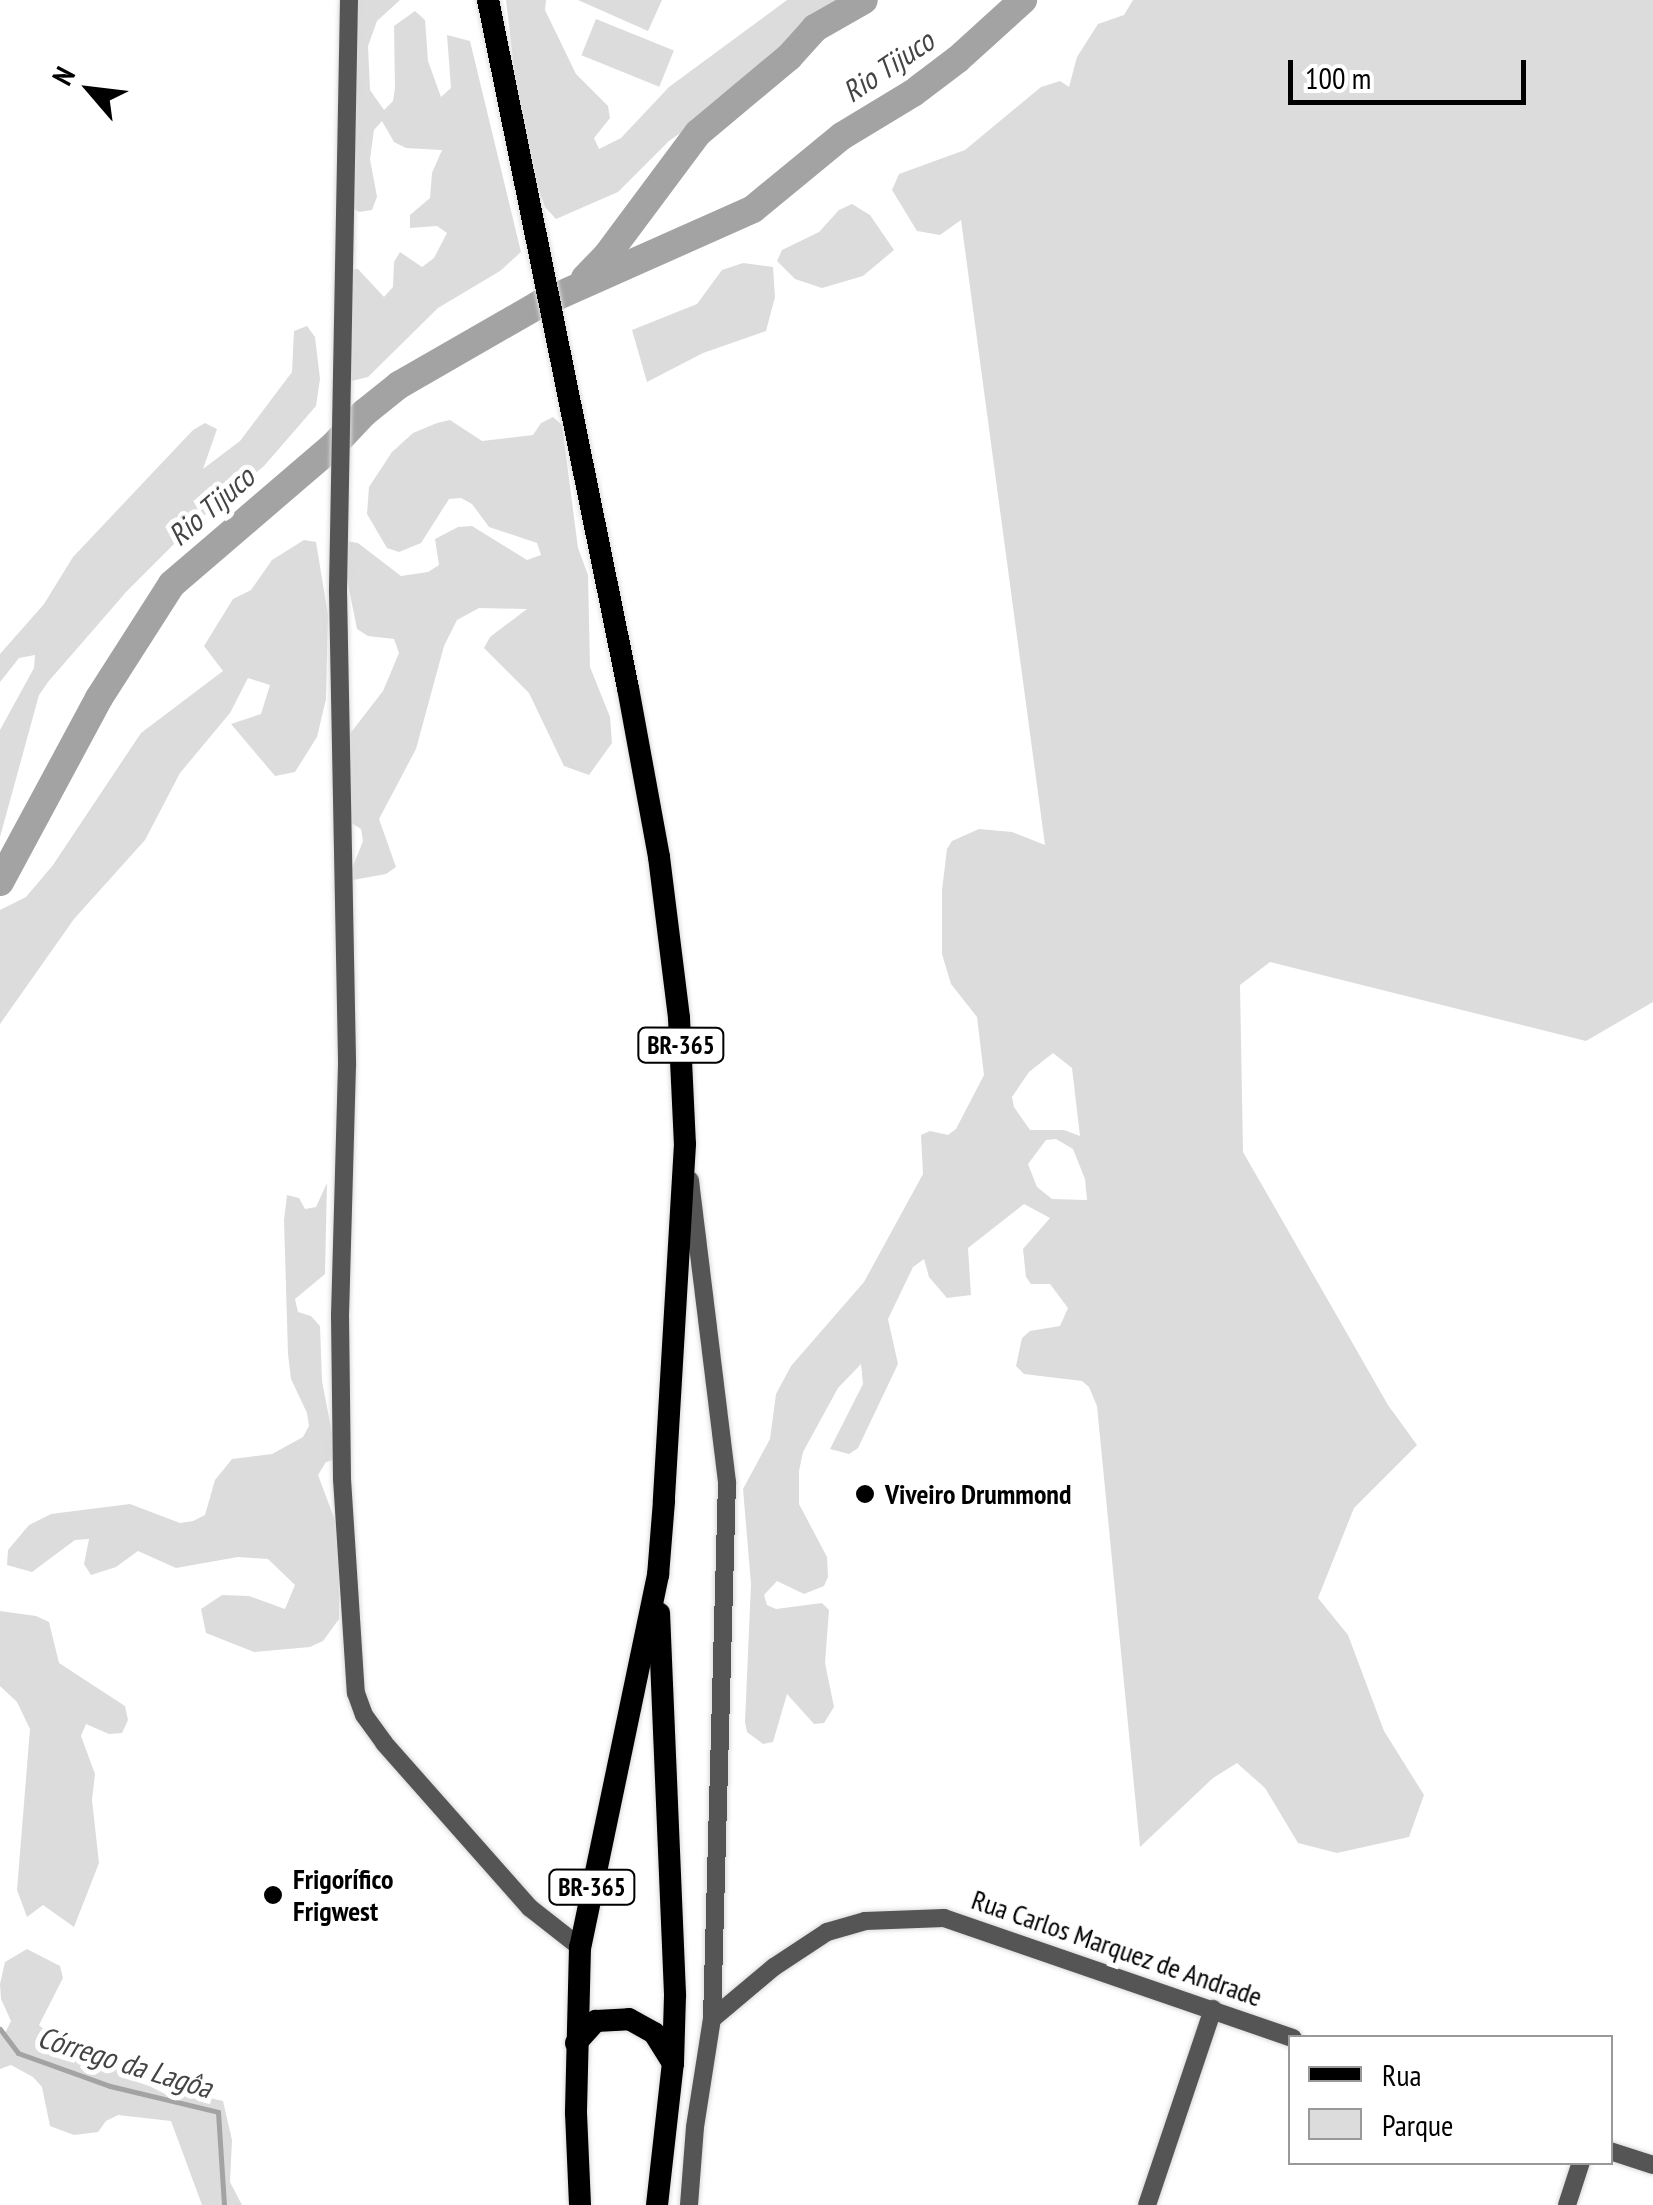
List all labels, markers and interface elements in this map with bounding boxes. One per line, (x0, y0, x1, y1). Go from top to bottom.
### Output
water label: Rio Tijuco (835, 22, 941, 110)
north arrow (40, 40, 140, 140)
scale bar (1293, 40, 1530, 102)
text: 100 m (1305, 58, 1371, 97)
text: N (43, 60, 83, 91)
water label: Rio Tijuco (160, 459, 262, 553)
road number: BR-365 (636, 1025, 726, 1065)
place label: Viveiro Drummond (885, 1477, 1071, 1511)
marker: Viveiro Drummond (854, 1483, 876, 1505)
place label: Frigorífico Frigwest (293, 1862, 393, 1928)
road number: BR-365 (547, 1867, 637, 1907)
street label: Rua Carlos Marquez de Andrade (967, 1882, 1267, 2014)
marker: Frigorífico Frigwest (262, 1884, 284, 1906)
water label: Córrego da Lagôa (34, 2018, 216, 2106)
legend (1288, 2035, 1613, 2165)
text: Rua (1382, 2055, 1421, 2094)
text: Parque (1382, 2105, 1453, 2144)

